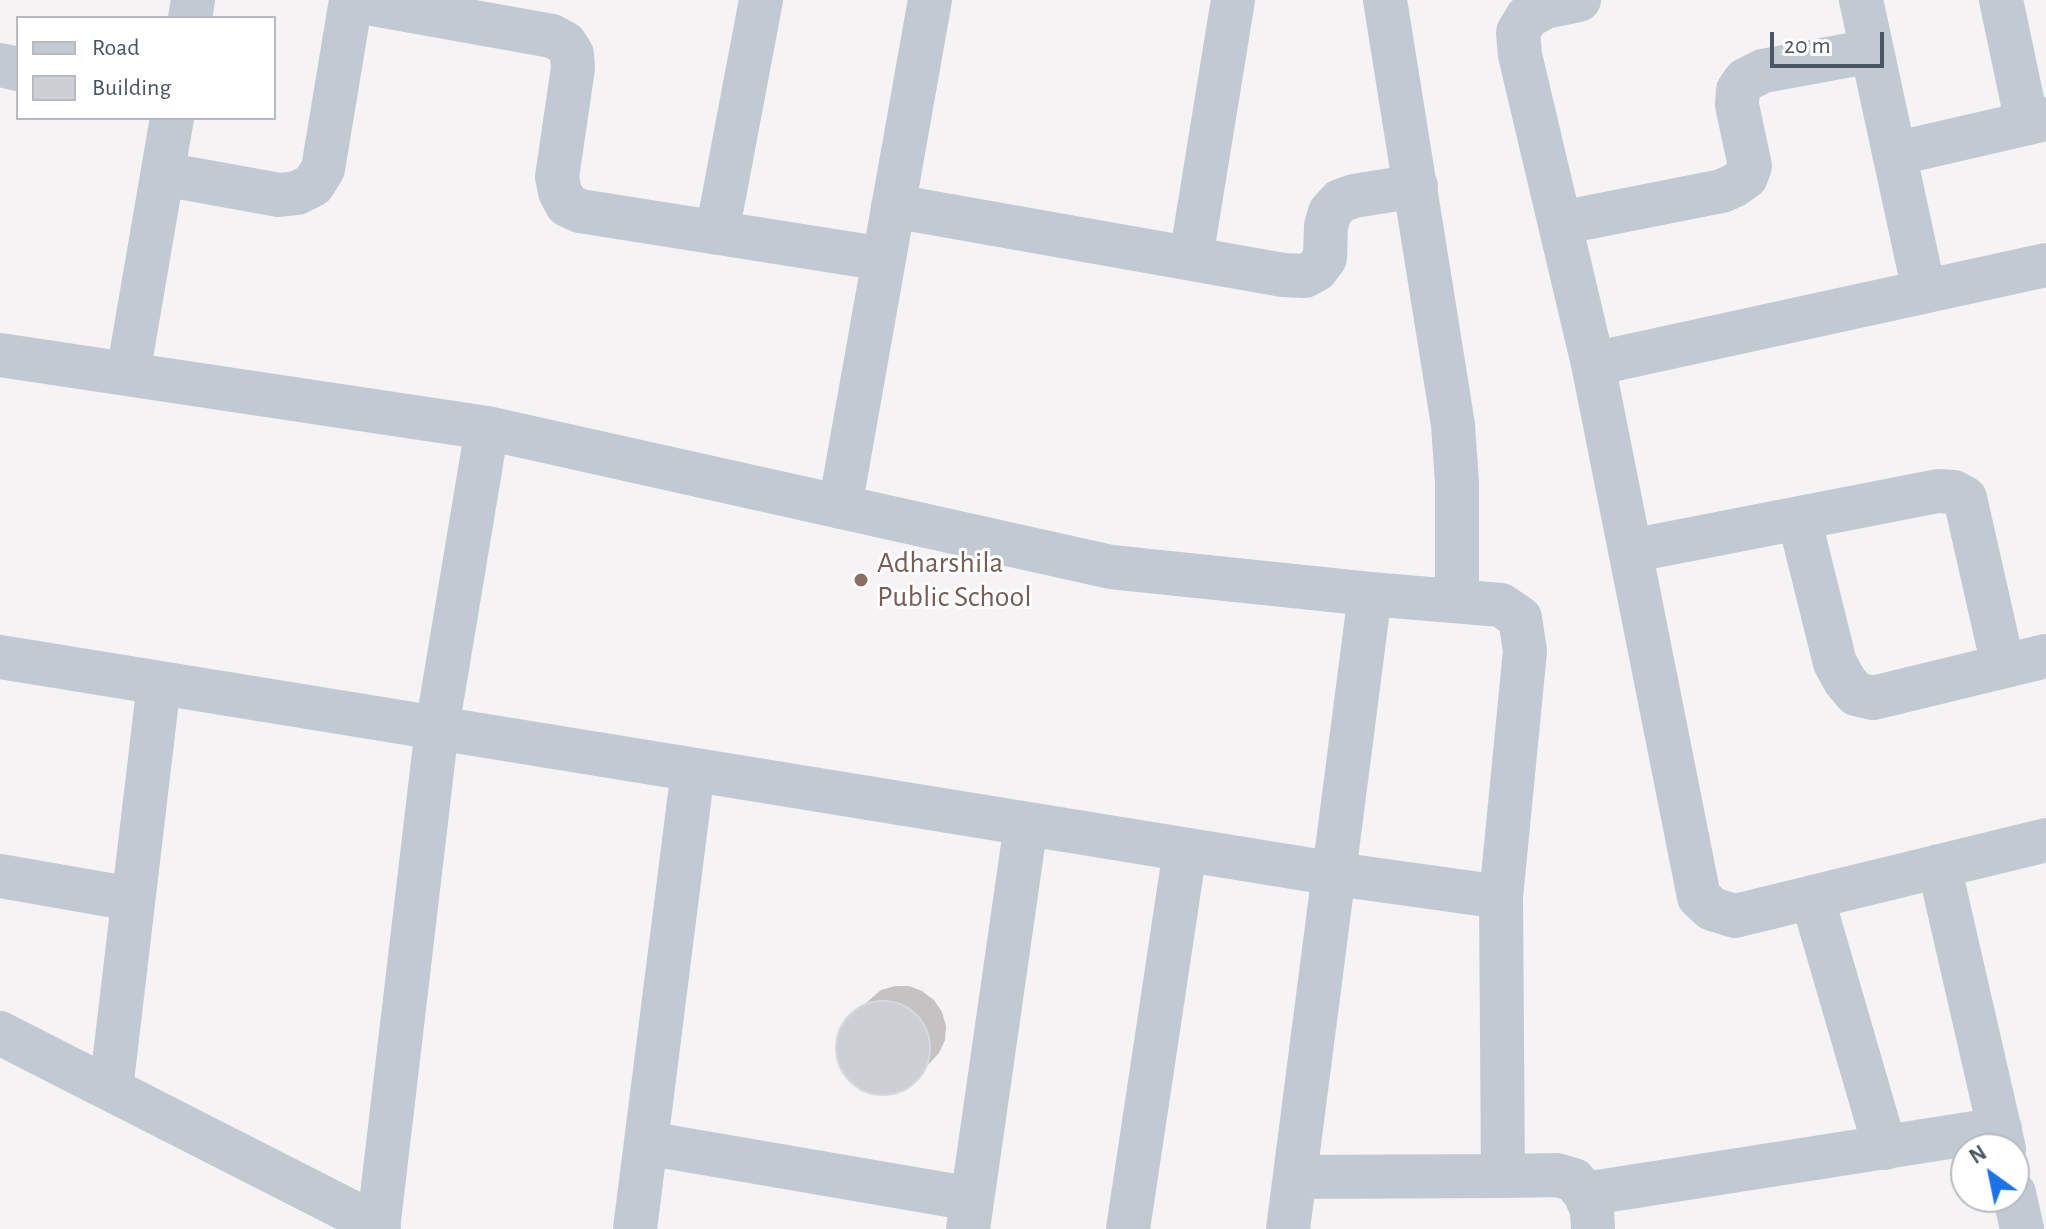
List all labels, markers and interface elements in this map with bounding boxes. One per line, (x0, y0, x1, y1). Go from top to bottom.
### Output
legend (16, 16, 276, 120)
scale bar (1774, 16, 1888, 66)
text: 20 m (1784, 34, 1831, 58)
text: Road (92, 36, 140, 60)
text: Building (92, 76, 171, 100)
place label: Adharshila Public School (877, 545, 1032, 616)
marker: Adharshila Public School (852, 571, 870, 589)
north arrow (1950, 1133, 2030, 1213)
text: N (1966, 1141, 1990, 1168)

